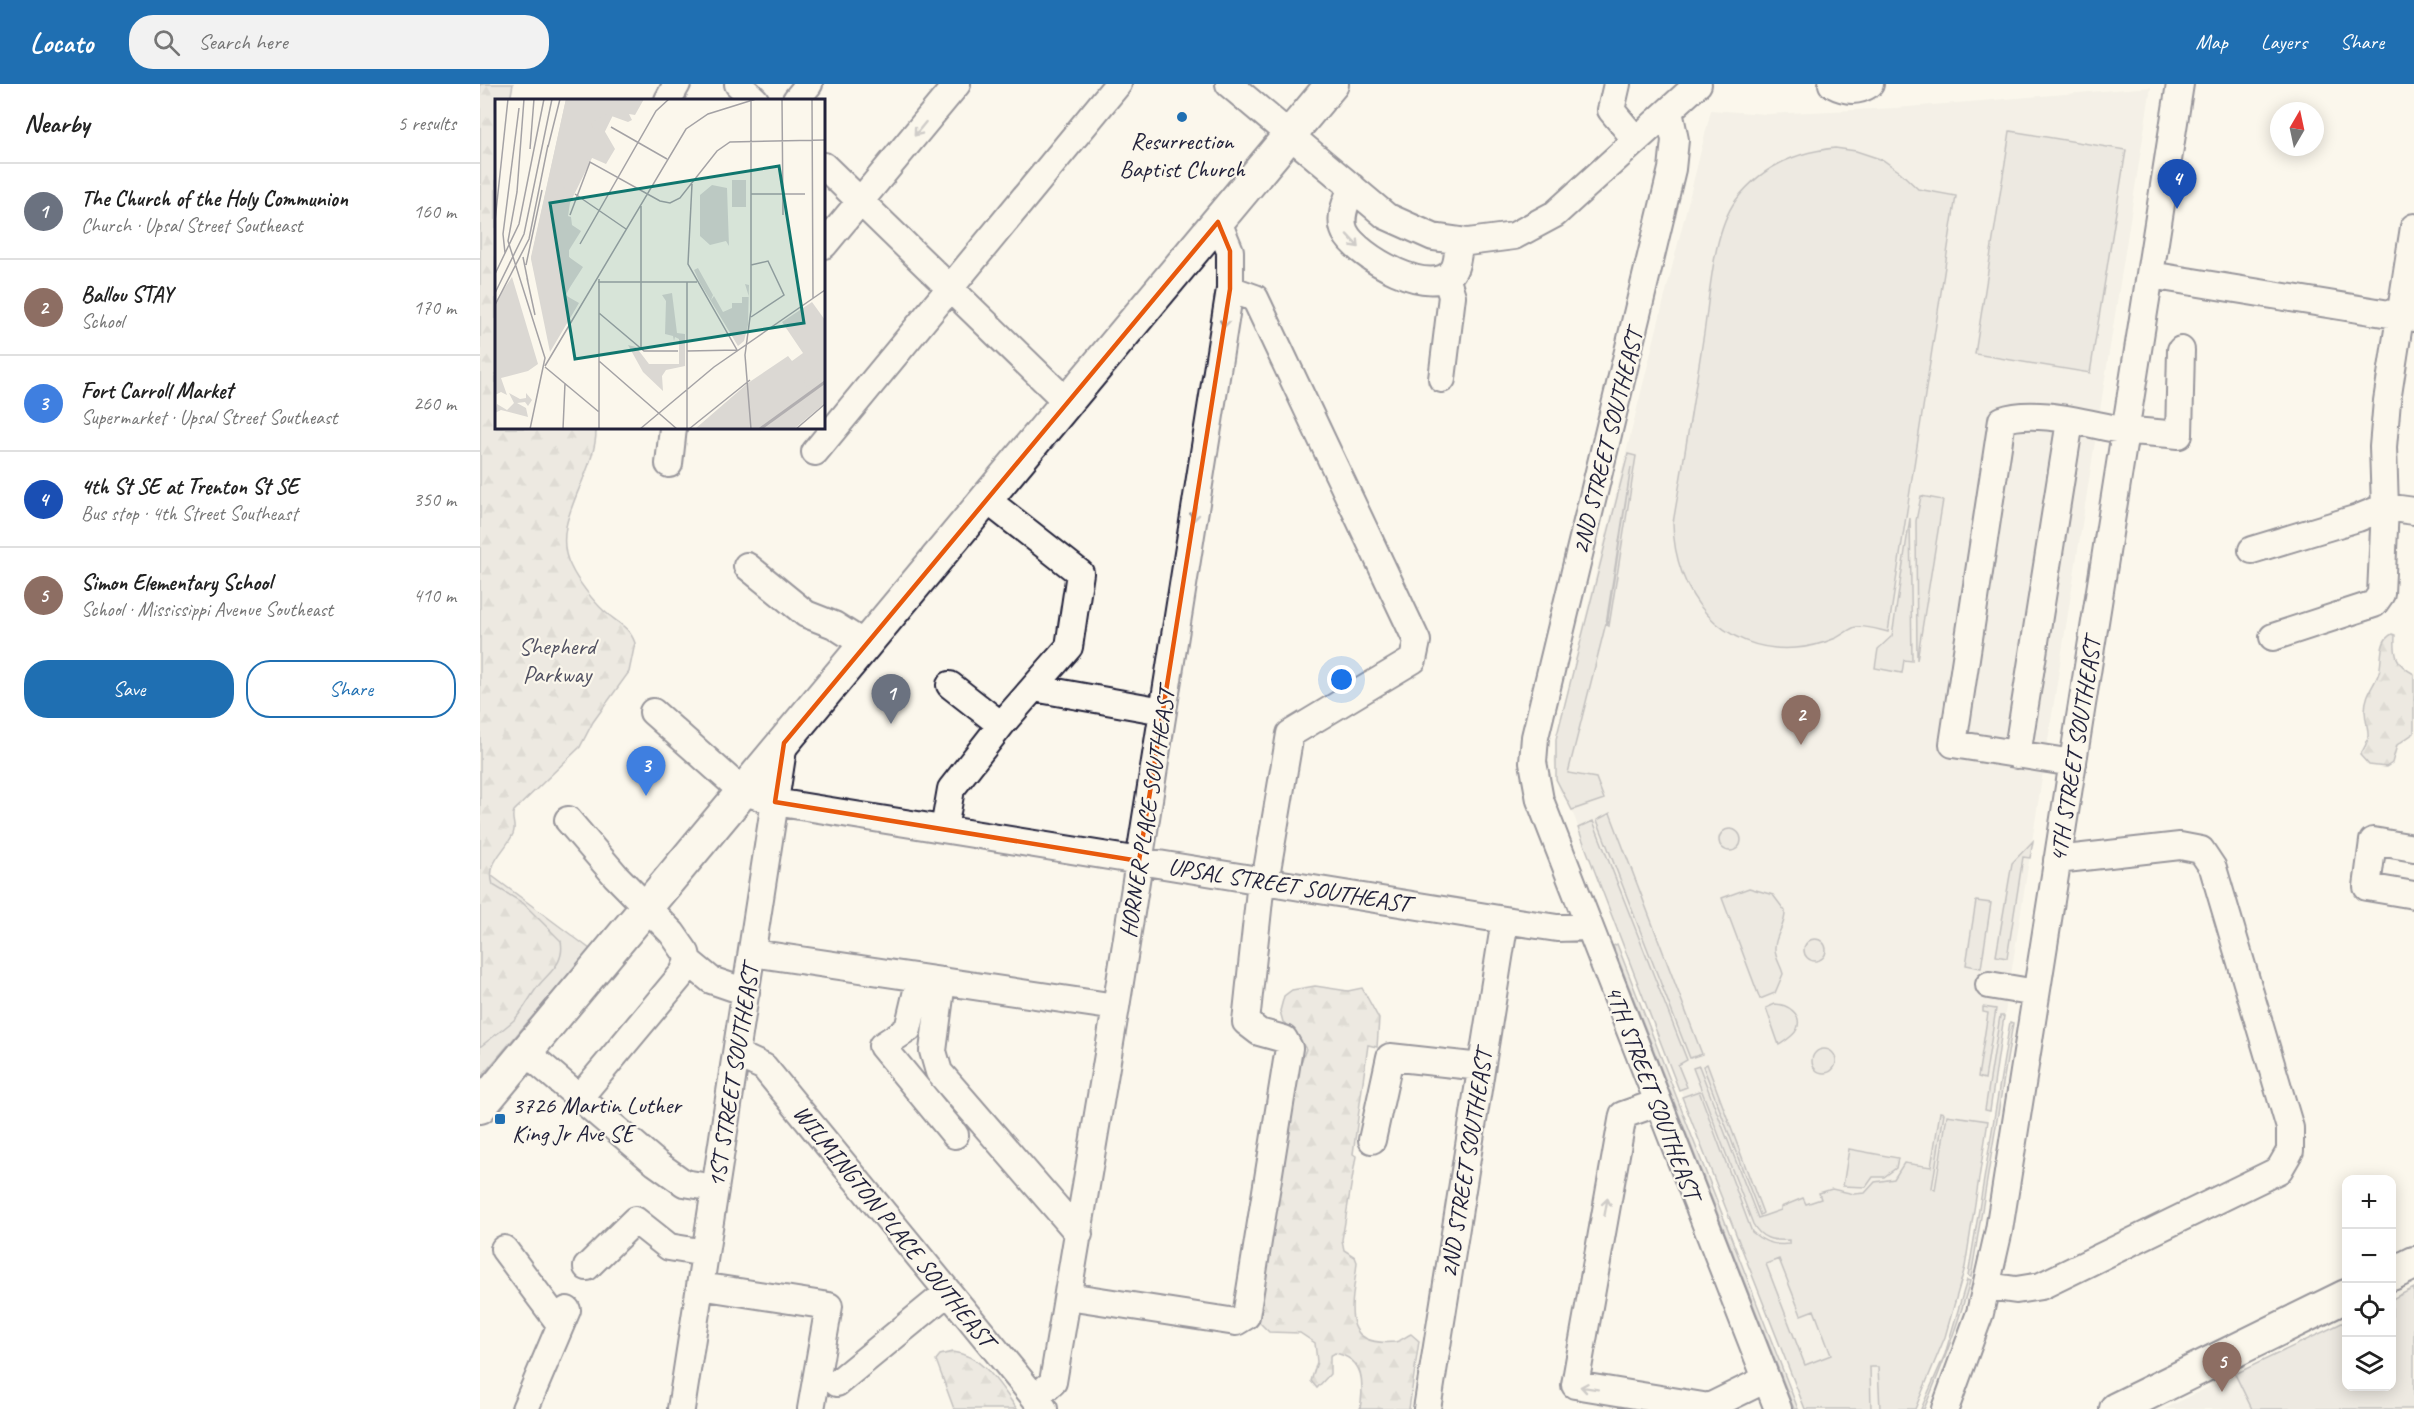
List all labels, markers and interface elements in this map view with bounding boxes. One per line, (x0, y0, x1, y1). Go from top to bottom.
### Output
search box (129, 15, 549, 69)
text: Locato (30, 25, 93, 60)
icon: search (150, 26, 183, 59)
text: Search here (198, 28, 288, 56)
text: Map (2195, 29, 2228, 55)
text: Layers (2261, 29, 2307, 55)
text: Share (2340, 29, 2384, 55)
inset map (495, 99, 825, 429)
north arrow (2270, 102, 2324, 156)
text: Nearby (24, 107, 89, 140)
marker: Resurrection Baptist Church (1175, 110, 1189, 124)
text: 5 results (397, 111, 456, 136)
one-way arrow (913, 121, 927, 136)
place label: Resurrection Baptist Church (1119, 126, 1246, 184)
pin: 4 (2158, 160, 2196, 209)
text: The Church of the Holy Communion (81, 185, 348, 213)
text: 1 (39, 199, 48, 224)
text: 160 m (413, 199, 456, 224)
text: Church · Upsal Street Southeast (81, 213, 302, 238)
one-way arrow (1346, 233, 1360, 248)
text: Ballou STAY (81, 281, 173, 309)
text: 2 (39, 295, 48, 320)
text: 170 m (413, 295, 456, 320)
text: School (81, 309, 124, 334)
one-way arrow (1220, 309, 1231, 329)
street label: 2ND STREET SOUTHEAST (1565, 321, 1651, 557)
text: Fort Carroll Market (81, 377, 233, 405)
text: 3 (39, 391, 48, 416)
text: 260 m (413, 391, 456, 416)
text: Supermarket · Upsal Street Southeast (81, 405, 337, 430)
text: 4th St SE at Trenton St SE (81, 473, 298, 501)
text: 4 (39, 487, 48, 512)
text: 350 m (413, 487, 456, 512)
text: Bus stop · 4th Street Southeast (81, 501, 298, 526)
one-way arrow (1189, 501, 1200, 521)
text: Simon Elementary School (81, 569, 272, 597)
text: 5 (39, 583, 48, 608)
text: 410 m (413, 583, 456, 608)
text: School · Mississippi Avenue Southeast (81, 597, 333, 622)
street label: 4TH STREET SOUTHEAST (2042, 630, 2108, 864)
park label: Shepherd Parkway (519, 631, 599, 689)
button: Save (24, 660, 234, 718)
button: Share (246, 660, 456, 718)
your location (1327, 665, 1356, 694)
pin: 1 (872, 674, 910, 724)
street label: HORNER PLACE SOUTHEAST (1112, 680, 1182, 940)
pin: 2 (1782, 696, 1820, 745)
pin: 3 (626, 746, 666, 796)
street label: UPSAL STREET SOUTHEAST (1166, 851, 1418, 920)
street label: 1ST STREET SOUTHEAST (701, 957, 766, 1189)
street label: 4TH STREET SOUTHEAST (1598, 981, 1710, 1209)
street label: 2ND STREET SOUTHEAST (1433, 1042, 1500, 1280)
place label: 3726 Martin Luther King Jr Ave SE (512, 1090, 683, 1148)
street label: WILMINGTON PLACE SOUTHEAST (787, 1099, 1005, 1358)
marker: 3726 Martin Luther King Jr Ave SE (493, 1112, 507, 1126)
map controls (2342, 1175, 2396, 1391)
button: + (2342, 1175, 2396, 1229)
one-way arrow (1601, 1198, 1612, 1217)
button: − (2342, 1229, 2396, 1283)
button: locate (2342, 1283, 2396, 1337)
button: layers (2342, 1337, 2396, 1391)
pin: 5 (2202, 1342, 2242, 1392)
one-way arrow (1579, 1382, 1599, 1393)

